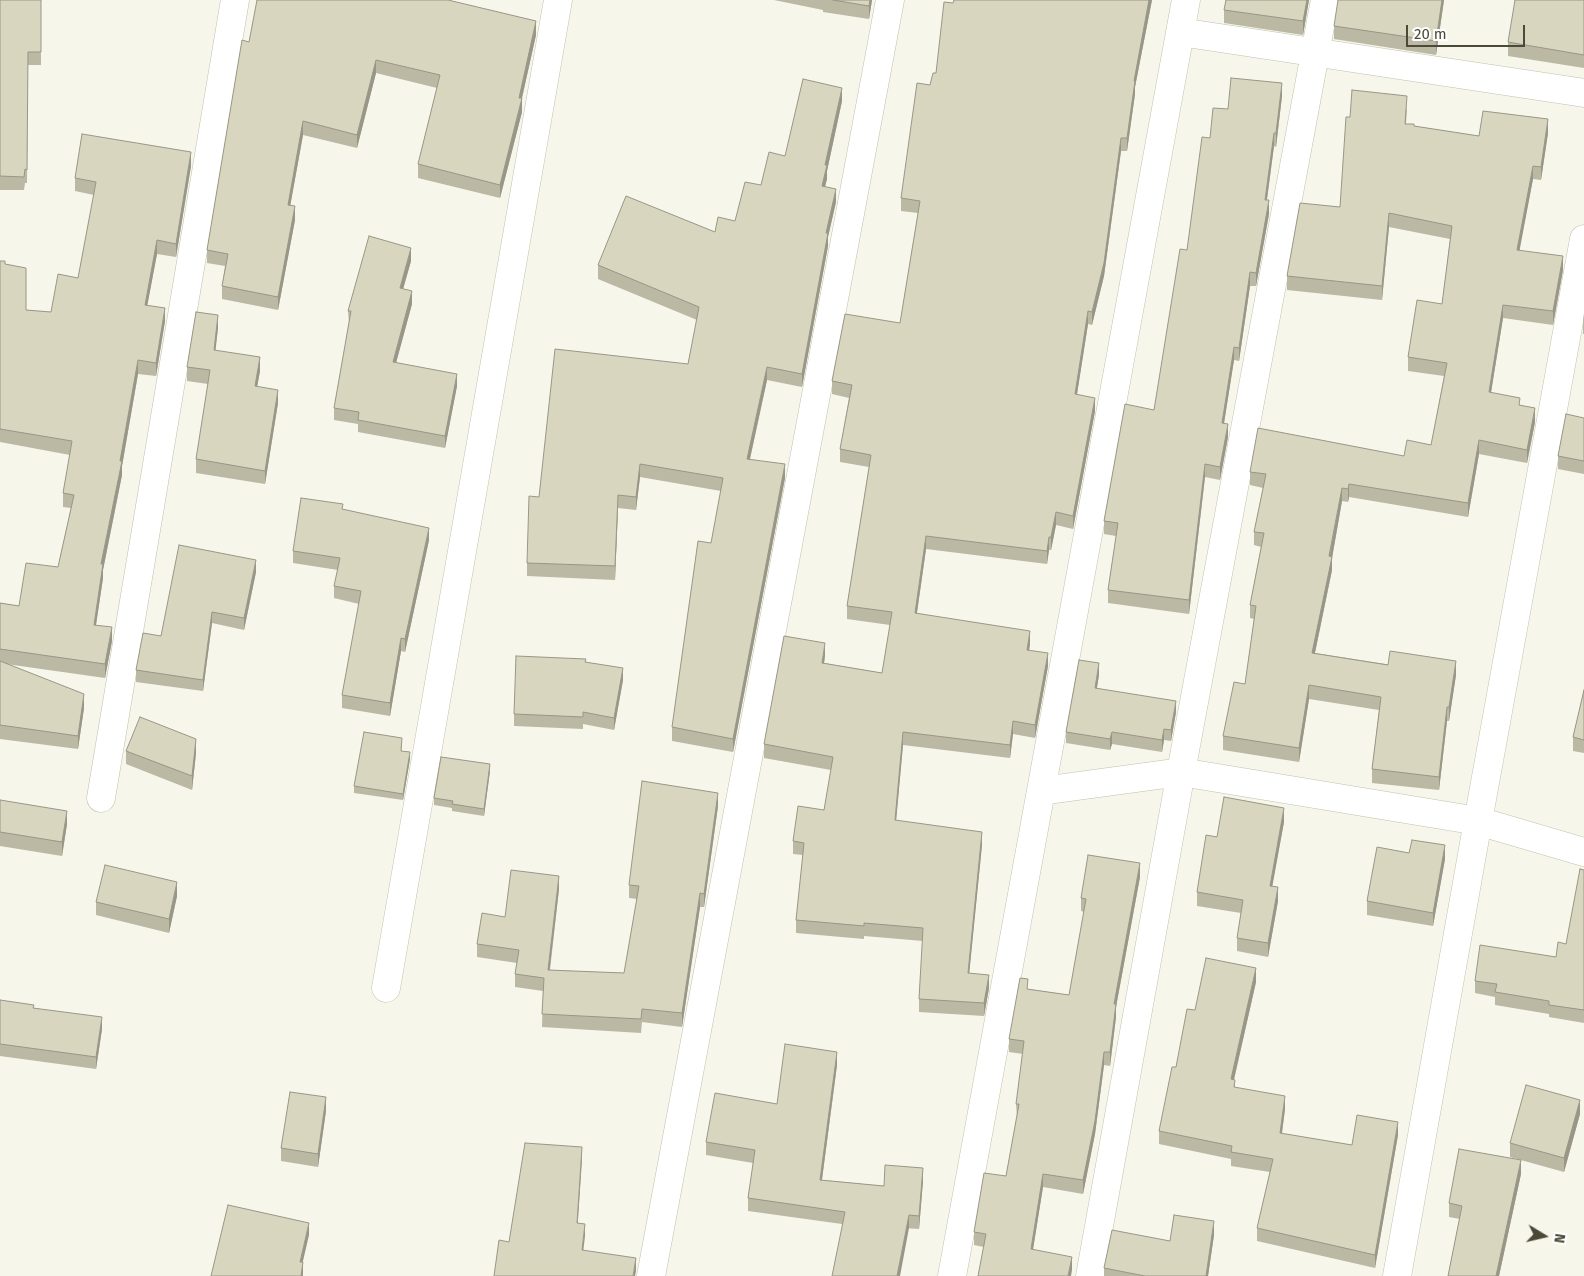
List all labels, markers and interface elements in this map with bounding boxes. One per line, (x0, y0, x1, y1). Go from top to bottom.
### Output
scale bar (1409, 15, 1528, 47)
text: 20 m (1414, 25, 1447, 43)
north arrow (1519, 1211, 1569, 1261)
text: N (1550, 1232, 1568, 1244)

